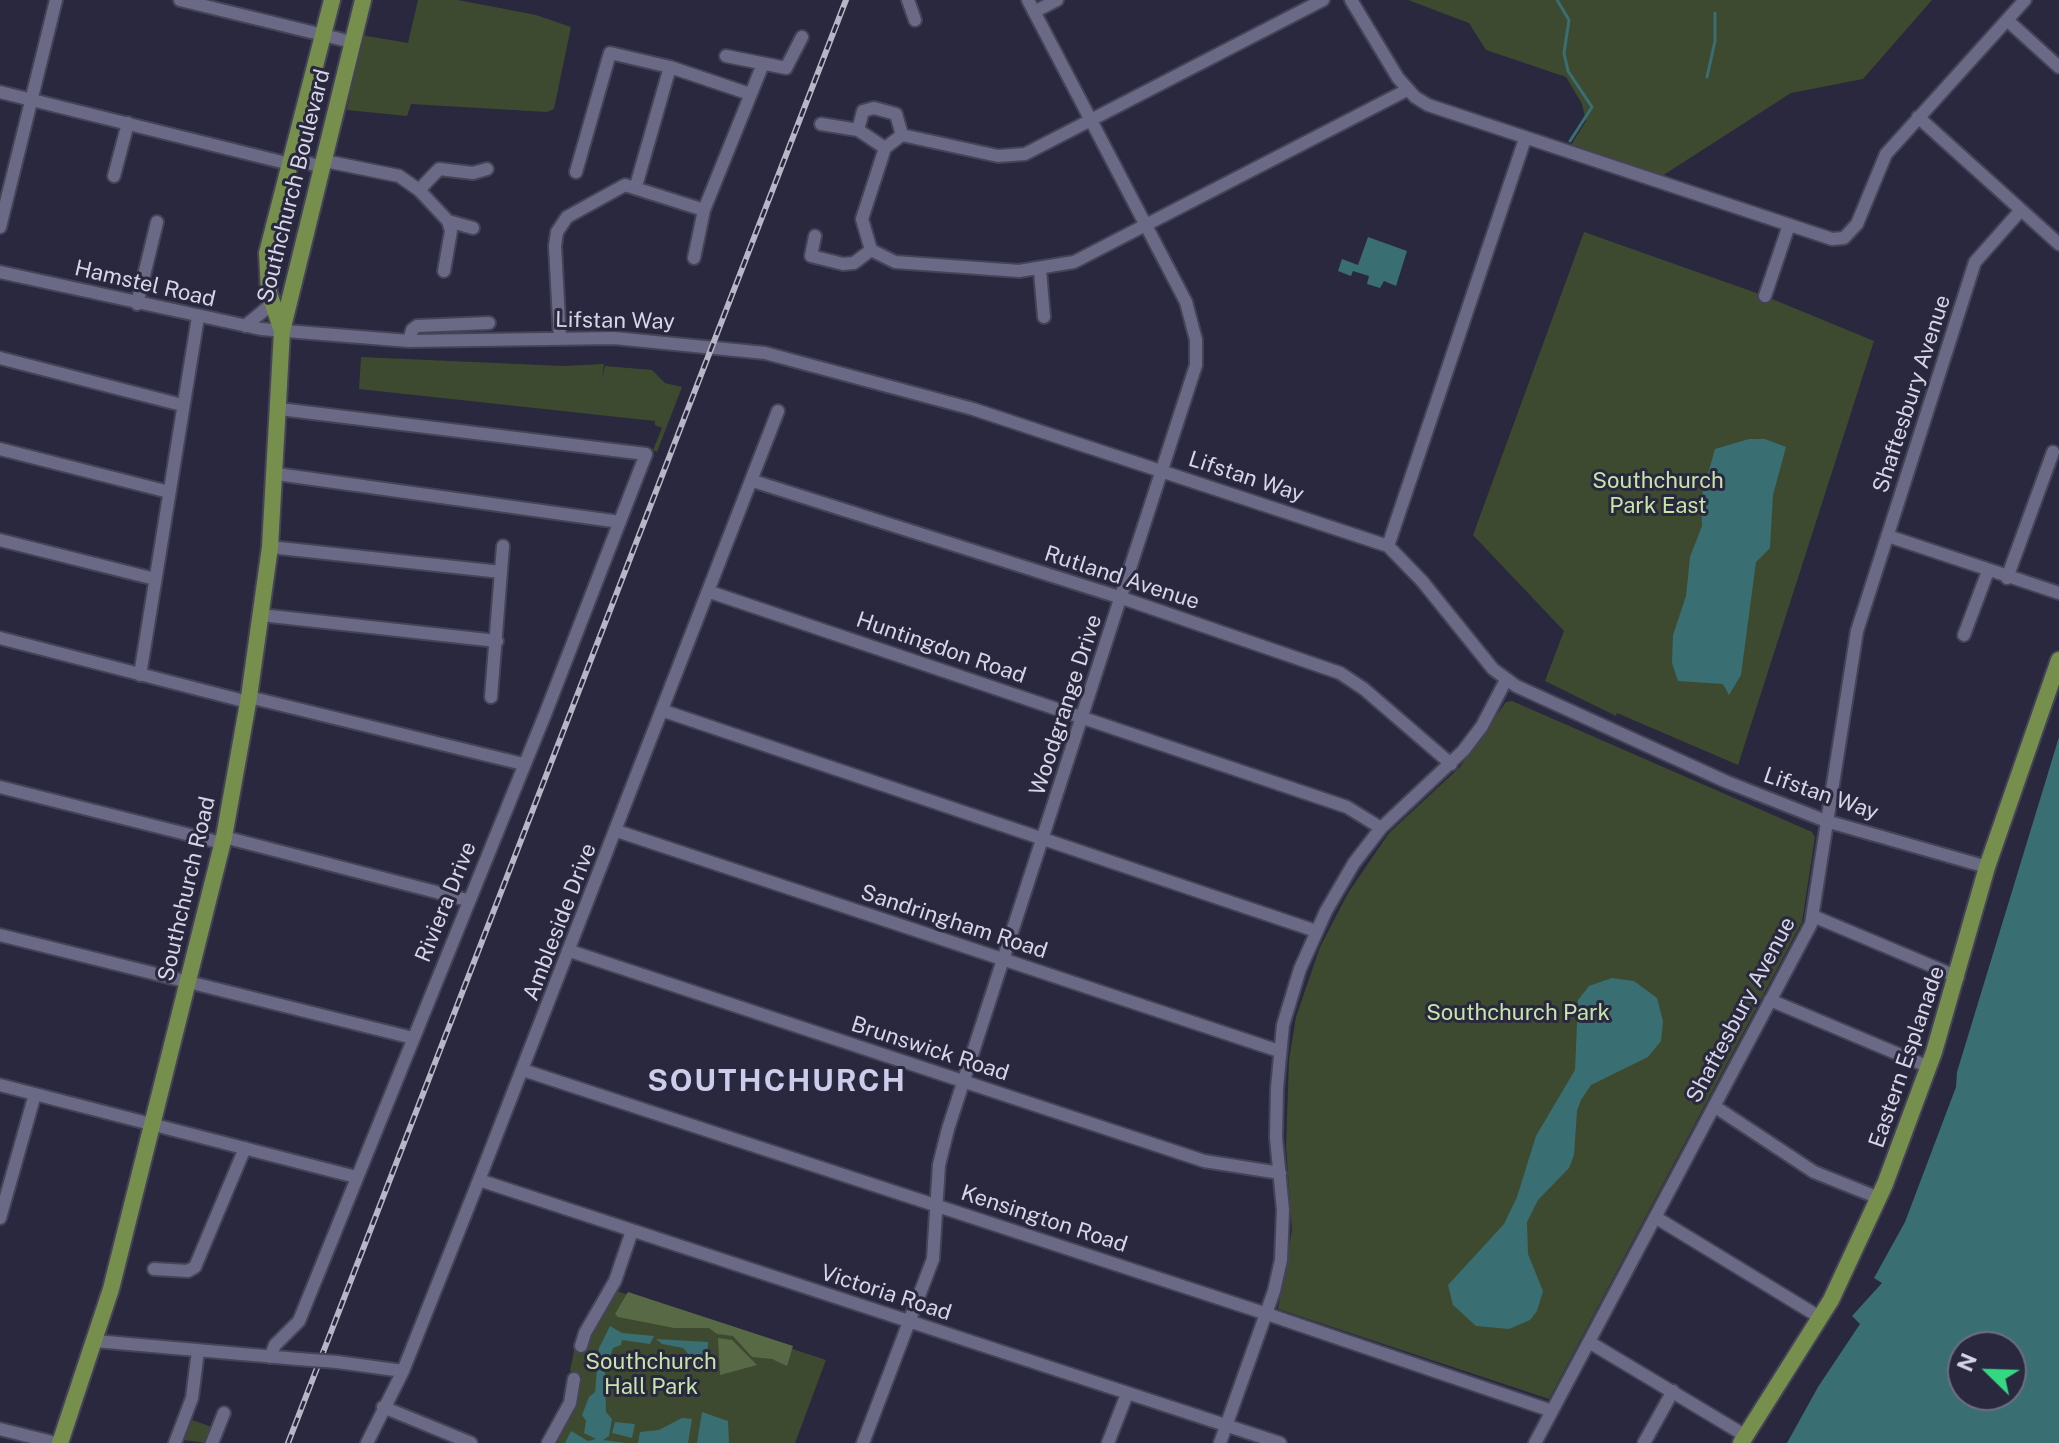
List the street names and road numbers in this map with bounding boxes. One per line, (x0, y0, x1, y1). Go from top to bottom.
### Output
street label: Southchurch Boulevard (252, 66, 336, 306)
street label: Hamstel Road (72, 255, 218, 313)
street label: Shaftesbury Avenue (1868, 292, 1956, 496)
street label: Lifstan Way (555, 307, 675, 335)
street label: Lifstan Way (1185, 446, 1307, 508)
street label: Rutland Avenue (1041, 540, 1203, 616)
street label: Huntingdon Road (853, 607, 1029, 689)
street label: Woodgrange Drive (1024, 611, 1108, 799)
street label: Lifstan Way (1760, 762, 1882, 826)
street label: Southchurch Road (153, 794, 221, 984)
street label: Riviera Drive (410, 838, 482, 966)
street label: Ambleside Drive (518, 840, 602, 1004)
street label: Sandringham Road (857, 879, 1051, 965)
street label: Shaftesbury Avenue (1681, 913, 1801, 1107)
street label: Eastern Esplanade (1863, 963, 1951, 1151)
street label: Brunswick Road (848, 1011, 1012, 1087)
street label: Kensington Road (957, 1180, 1131, 1258)
street label: Victoria Road (817, 1259, 955, 1327)

